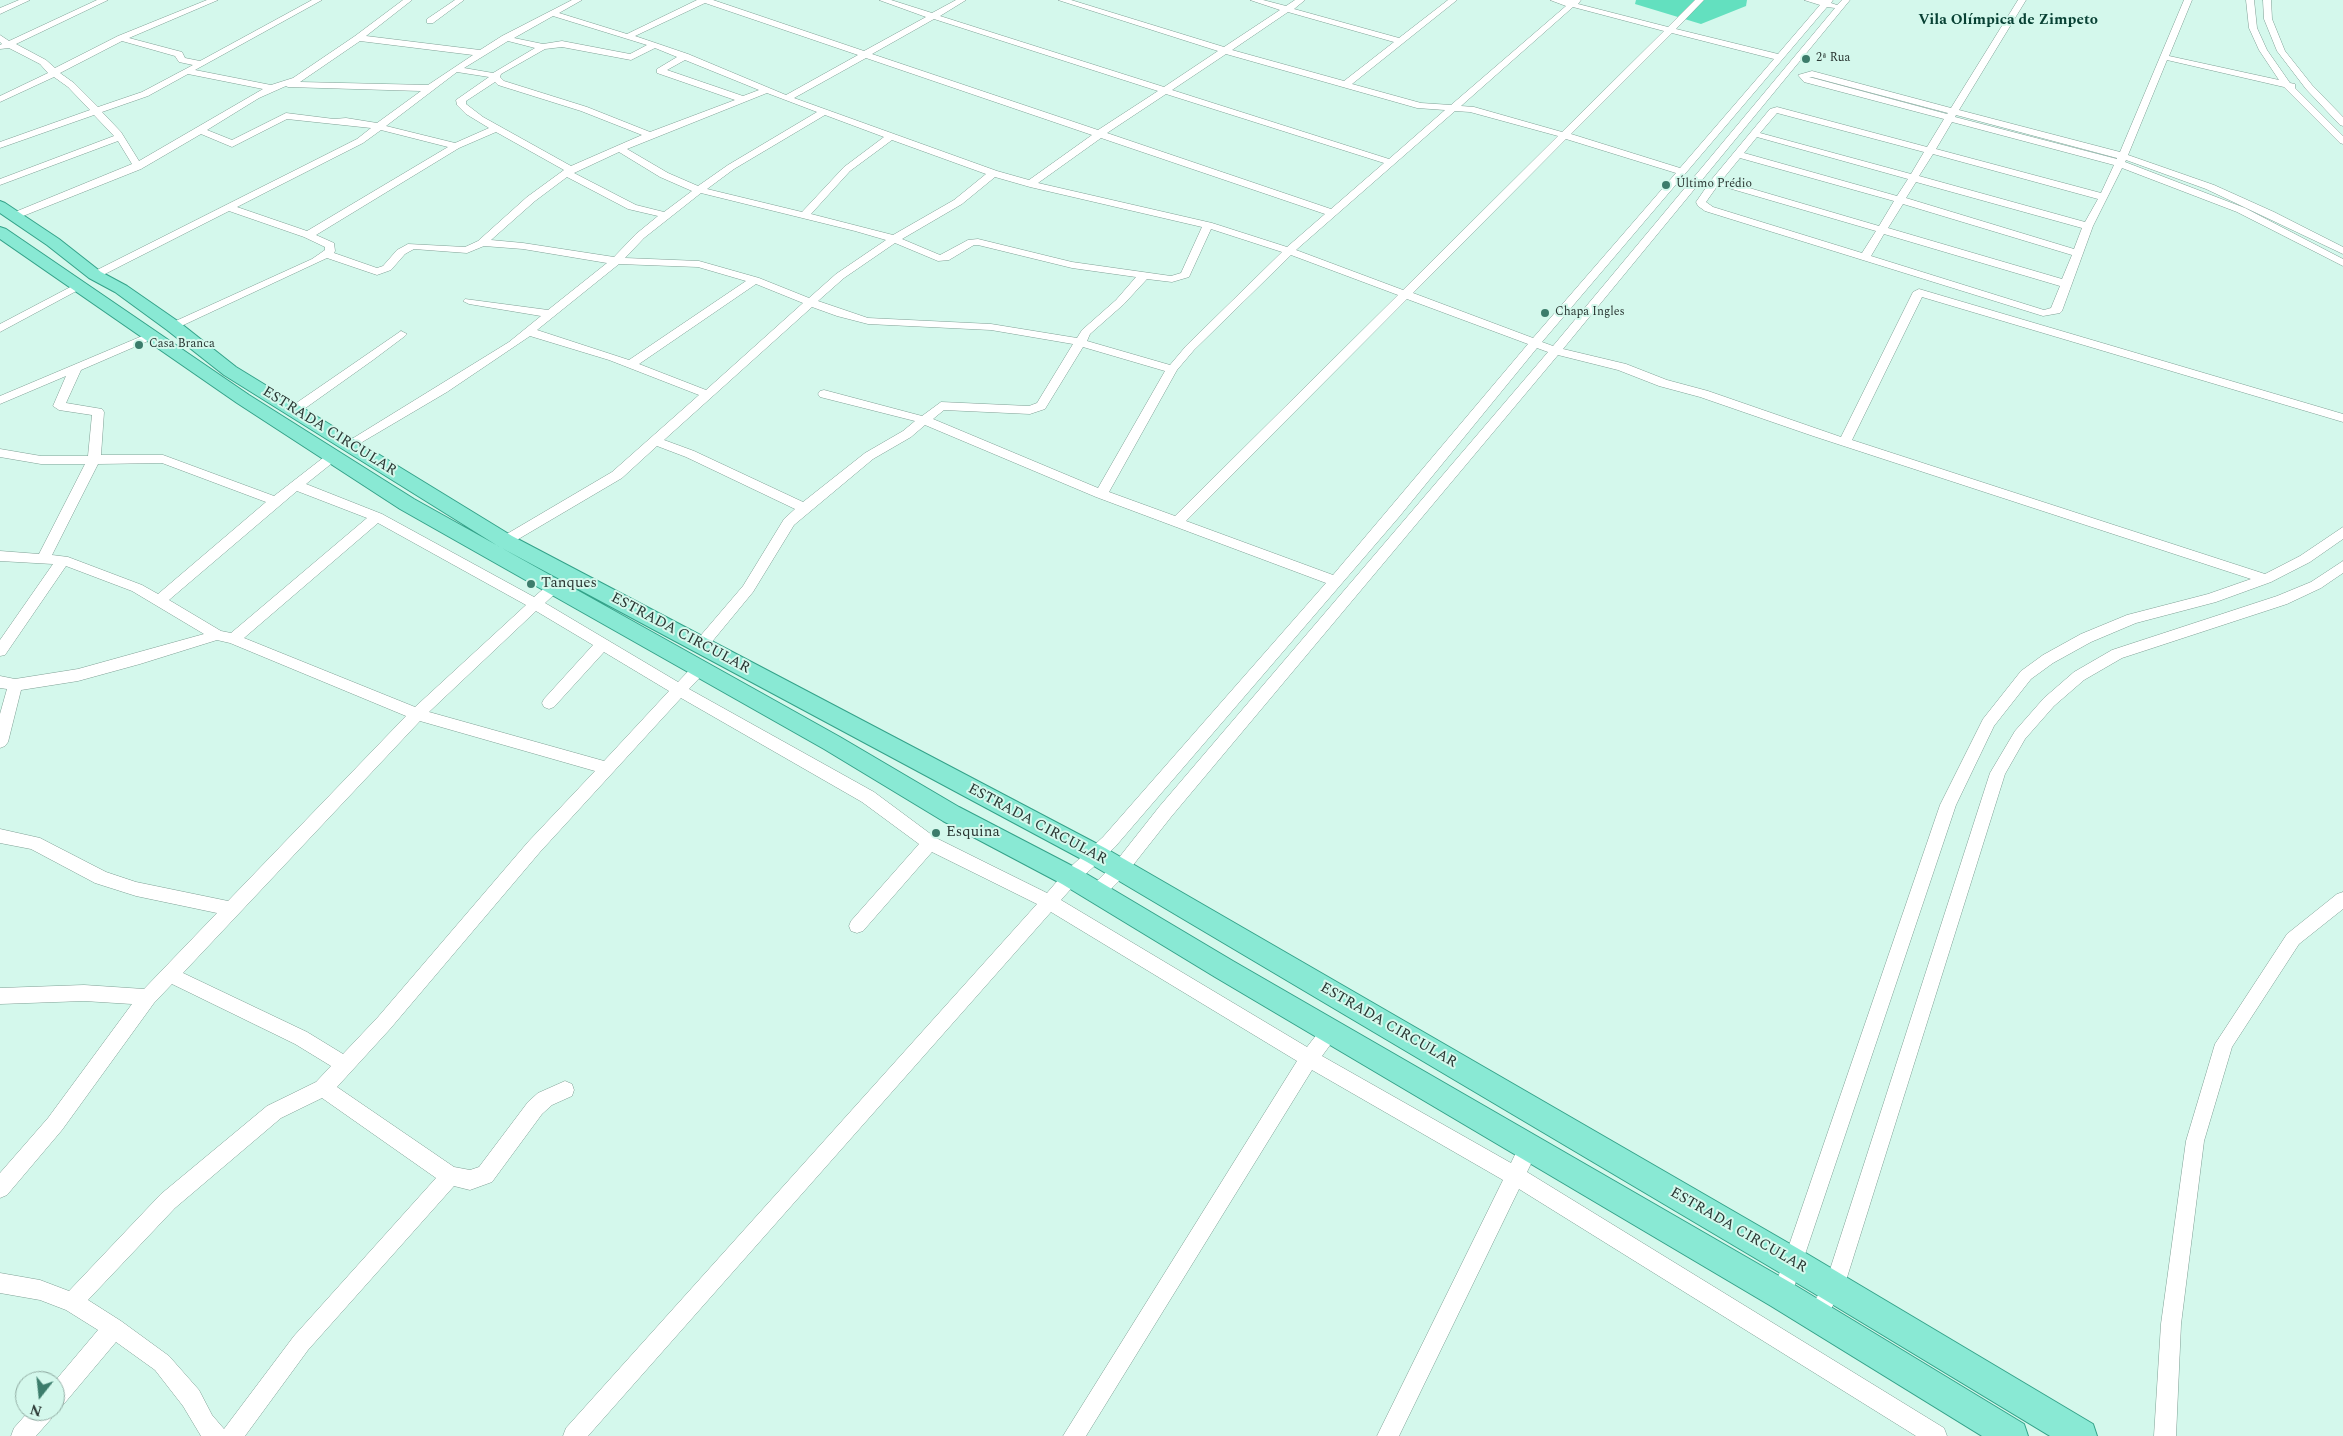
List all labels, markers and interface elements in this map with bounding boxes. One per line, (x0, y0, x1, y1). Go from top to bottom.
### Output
district label: Vila Olímpica de Zimpeto (1918, 12, 2098, 30)
place label: 2ª Rua (1816, 52, 1850, 66)
marker: 2ª Rua (1800, 53, 1812, 65)
place label: Último Prédio (1676, 178, 1752, 192)
marker: Último Prédio (1660, 179, 1672, 191)
place label: Chapa Ingles (1555, 306, 1625, 320)
marker: Chapa Ingles (1539, 307, 1551, 319)
place label: Casa Branca (149, 338, 215, 352)
marker: Casa Branca (133, 339, 145, 351)
street label: ESTRADA CIRCULAR (259, 383, 399, 481)
place label: Tanques (541, 575, 597, 593)
marker: Tanques (525, 578, 537, 590)
street label: ESTRADA CIRCULAR (607, 590, 753, 678)
street label: ESTRADA CIRCULAR (964, 781, 1110, 869)
place label: Esquina (946, 824, 1000, 842)
marker: Esquina (930, 827, 942, 839)
street label: ESTRADA CIRCULAR (1316, 979, 1460, 1073)
street label: ESTRADA CIRCULAR (1666, 1184, 1810, 1278)
north arrow (15, 1371, 65, 1421)
text: N (28, 1398, 44, 1422)

